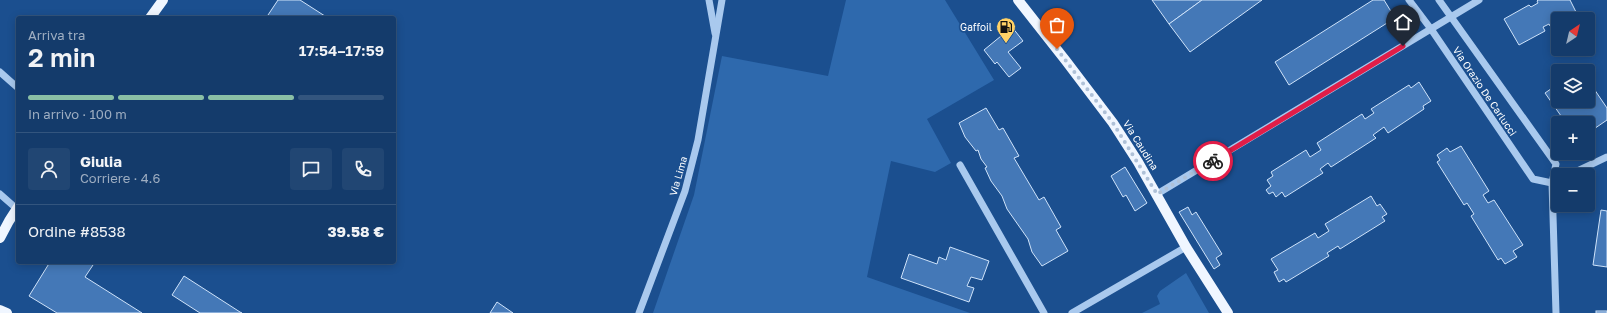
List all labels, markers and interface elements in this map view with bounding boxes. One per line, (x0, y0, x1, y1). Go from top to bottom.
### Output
pin (1386, 5, 1420, 46)
pin (1040, 8, 1074, 49)
icon: home (1392, 11, 1414, 33)
north arrow (1551, 12, 1595, 56)
map controls (1551, 12, 1595, 212)
icon: bag (1046, 14, 1068, 36)
fuel station icon: Gaffoil (995, 16, 1017, 44)
place label: Gaffoil (960, 21, 992, 33)
text: Arriva tra (28, 27, 85, 43)
text: 17:54–17:59 (299, 41, 384, 59)
text: 2 min (28, 42, 96, 73)
street label: Via Orazio De Carlucci (1451, 44, 1519, 138)
button: layers (1551, 64, 1595, 108)
text: In arrivo · 100 m (28, 106, 127, 122)
button: + (1551, 116, 1595, 160)
street label: Via Caudina (1121, 118, 1161, 172)
courier (1193, 141, 1233, 181)
button: person (28, 148, 70, 190)
button: chat (290, 148, 332, 190)
button: phone (342, 148, 384, 190)
icon: bike (1202, 150, 1224, 172)
text: Giulia (80, 152, 122, 170)
street label: Via Lima (667, 155, 689, 197)
button: − (1551, 168, 1595, 212)
text: Corriere · 4.6 (80, 170, 160, 186)
text: Ordine #8538 (28, 222, 126, 240)
text: 39.58 € (327, 222, 384, 240)

